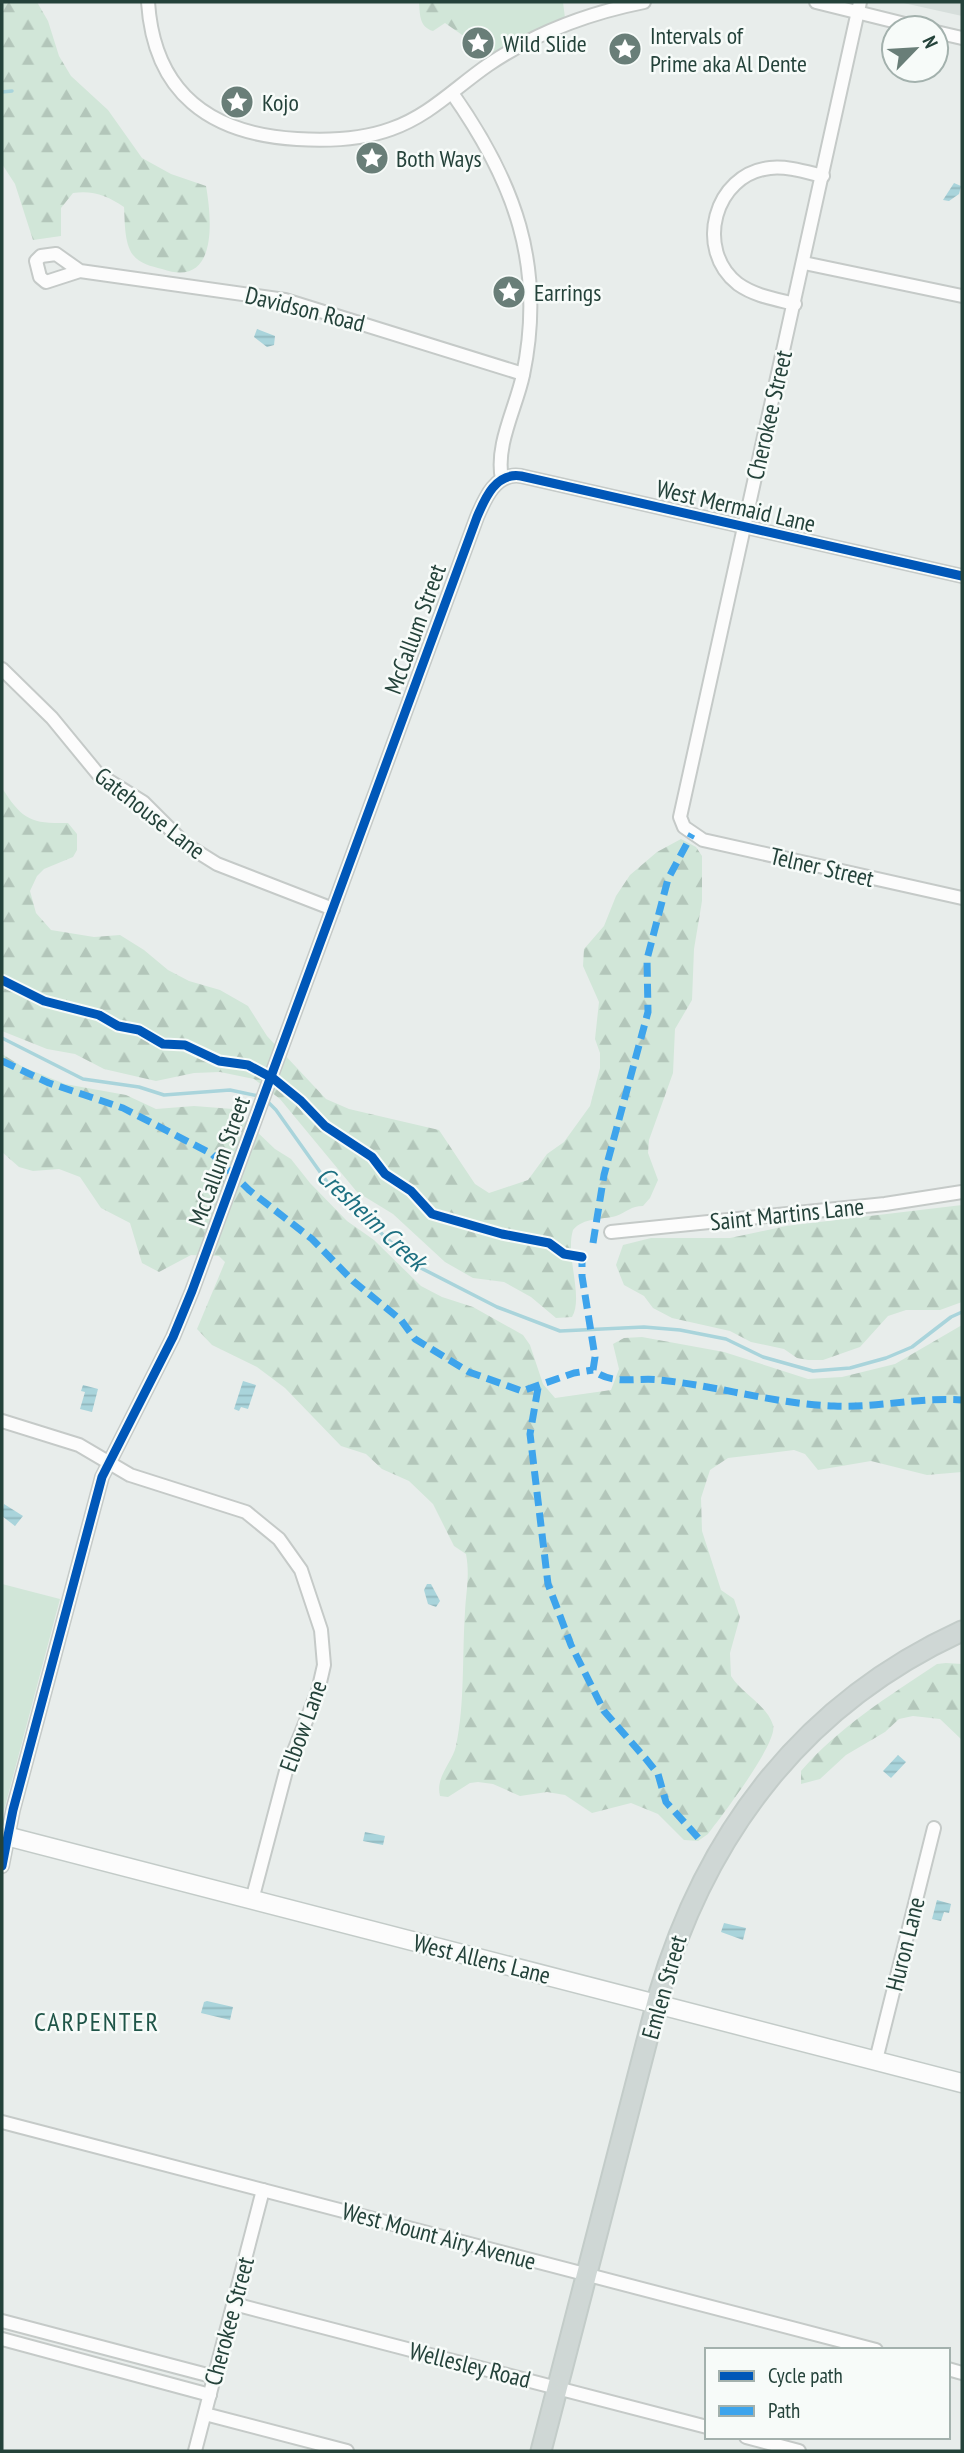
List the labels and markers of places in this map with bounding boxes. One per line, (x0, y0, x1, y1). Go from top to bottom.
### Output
place label: Intervals of Prime aka Al Dente (650, 20, 807, 79)
place icon: Wild Slide (459, 24, 497, 62)
place label: Wild Slide (503, 28, 587, 59)
place icon: Intervals of Prime aka Al Dente (606, 30, 644, 68)
place icon: Kojo (218, 83, 256, 121)
place label: Kojo (262, 87, 299, 118)
place icon: Both Ways (353, 139, 391, 177)
place label: Both Ways (396, 143, 482, 174)
place icon: Earrings (490, 273, 528, 311)
place label: Earrings (534, 277, 601, 308)

